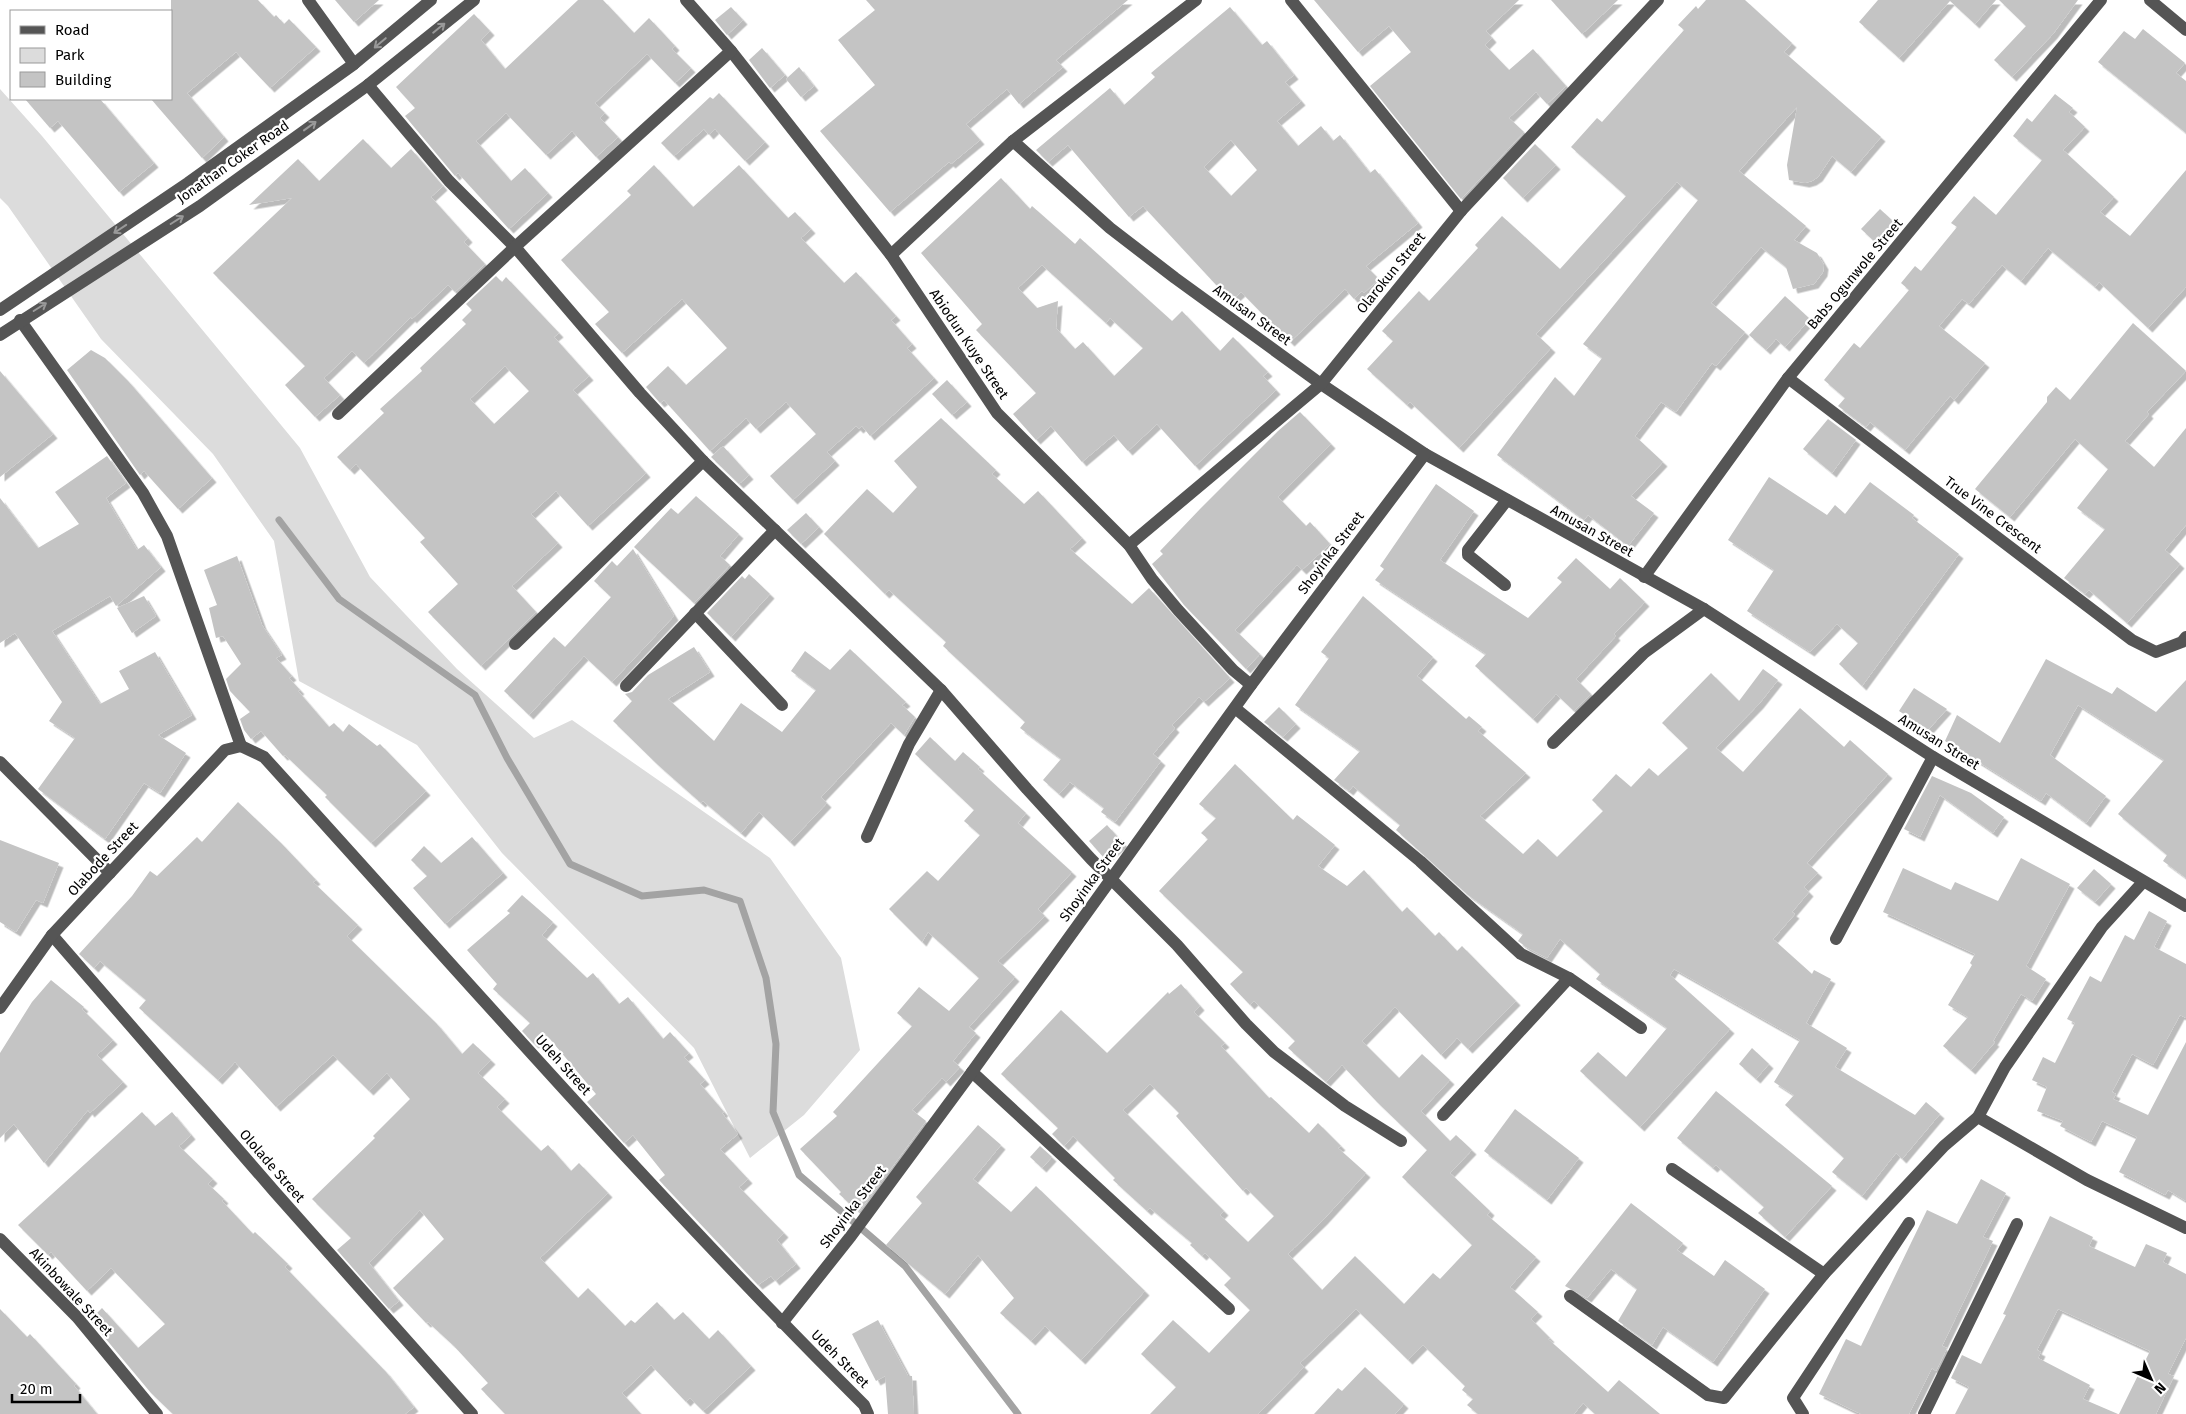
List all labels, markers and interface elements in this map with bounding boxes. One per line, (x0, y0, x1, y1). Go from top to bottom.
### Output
legend (10, 10, 172, 100)
text: Road (55, 21, 90, 39)
one-way arrow (432, 22, 445, 33)
one-way arrow (374, 37, 387, 48)
text: Park (55, 46, 85, 64)
text: Building (55, 71, 111, 89)
street label: Jonathan Coker Road (174, 117, 292, 207)
one-way arrow (303, 121, 317, 131)
street label: Babs Ogunwole Street (1804, 214, 1907, 333)
one-way arrow (170, 215, 184, 225)
one-way arrow (113, 224, 127, 234)
street label: Olarokun Street (1353, 228, 1430, 317)
street label: Amusan Street (1210, 281, 1295, 349)
street label: Abiodun Kuye Street (926, 286, 1013, 403)
one-way arrow (33, 302, 47, 312)
street label: True Vine Crescent (1941, 473, 2046, 558)
street label: Amusan Street (1548, 501, 1637, 561)
street label: Shoyinka Street (1294, 507, 1368, 598)
street label: Amusan Street (1895, 710, 1983, 774)
street label: Olabode Street (64, 818, 142, 900)
street label: Shoyinka Street (1056, 834, 1129, 925)
street label: Udeh Street (532, 1031, 595, 1099)
street label: Ololade Street (236, 1126, 309, 1207)
street label: Shoyinka Street (816, 1161, 890, 1252)
street label: Akinbowale Street (26, 1244, 117, 1340)
street label: Udeh Street (807, 1326, 873, 1392)
north arrow (2126, 1354, 2176, 1404)
scale bar (12, 1372, 80, 1404)
text: N (2151, 1379, 2169, 1397)
text: 20 m (20, 1380, 53, 1398)

